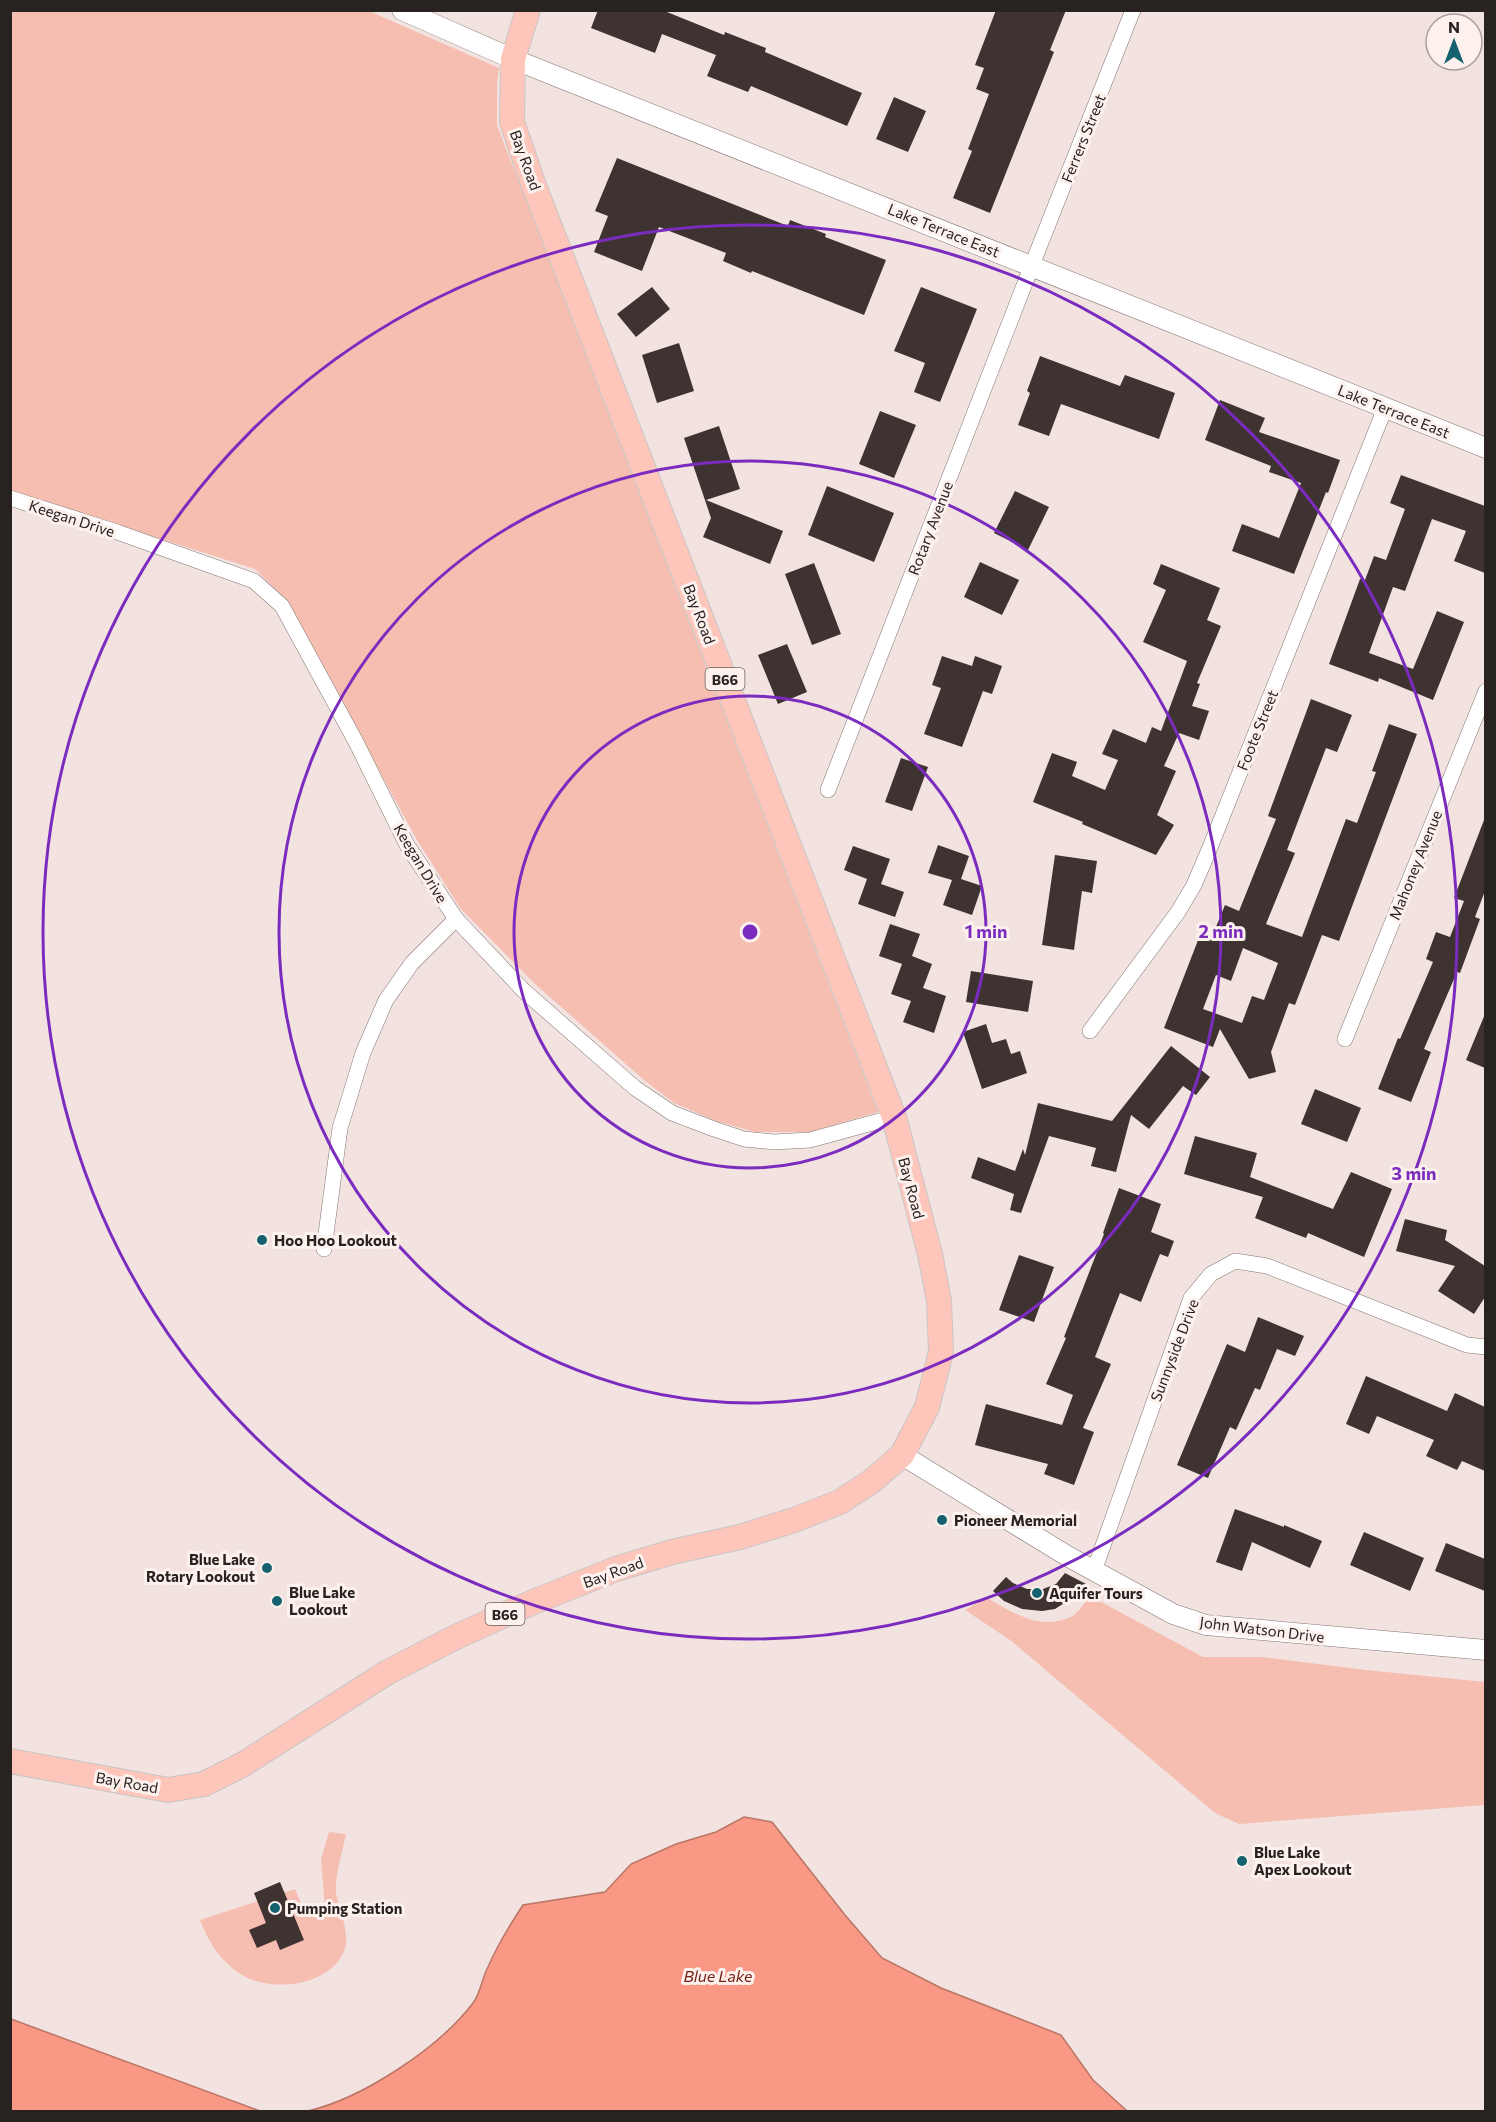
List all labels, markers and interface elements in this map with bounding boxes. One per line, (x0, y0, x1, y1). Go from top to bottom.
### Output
north arrow (1424, 12, 1484, 72)
text: N (1448, 17, 1460, 36)
street label: Ferrers Street (1057, 91, 1109, 185)
street label: Bay Road (507, 127, 545, 193)
street label: Lake Terrace East (885, 199, 1003, 261)
street label: Lake Terrace East (1335, 380, 1453, 442)
street label: Rotary Avenue (904, 478, 956, 577)
street label: Keegan Drive (27, 496, 117, 540)
street label: Bay Road (680, 581, 720, 647)
road number: B66 (706, 668, 744, 690)
street label: Foote Street (1233, 687, 1281, 773)
street label: Mahoney Avenue (1385, 808, 1445, 922)
street label: Keegan Drive (390, 820, 452, 906)
text: 1 min (965, 920, 1007, 942)
text: 2 min (1199, 920, 1243, 942)
centre of rings (740, 922, 760, 942)
street label: Bay Road (895, 1155, 929, 1221)
text: 3 min (1391, 1162, 1437, 1184)
place label: Hoo Hoo Lookout (274, 1231, 397, 1249)
marker: Hoo Hoo Lookout (255, 1233, 269, 1247)
street label: Sunnyside Drive (1146, 1296, 1202, 1404)
place label: Pioneer Memorial (954, 1511, 1077, 1529)
marker: Pioneer Memorial (935, 1513, 949, 1527)
place label: Blue Lake Rotary Lookout (146, 1550, 255, 1585)
street label: Bay Road (580, 1553, 646, 1591)
marker: Blue Lake Rotary Lookout (260, 1561, 274, 1575)
place label: Blue Lake Lookout (289, 1583, 355, 1618)
place label: Aquifer Tours (1049, 1584, 1143, 1602)
marker: Aquifer Tours (1030, 1586, 1044, 1600)
marker: Blue Lake Lookout (270, 1594, 284, 1608)
road number: B66 (486, 1603, 524, 1625)
street label: John Watson Drive (1199, 1612, 1325, 1646)
street label: Bay Road (94, 1768, 160, 1796)
place label: Blue Lake Apex Lookout (1254, 1843, 1352, 1878)
marker: Blue Lake Apex Lookout (1235, 1854, 1249, 1868)
place label: Pumping Station (287, 1899, 402, 1917)
marker: Pumping Station (268, 1901, 282, 1915)
water label: Blue Lake (683, 1966, 753, 1985)

